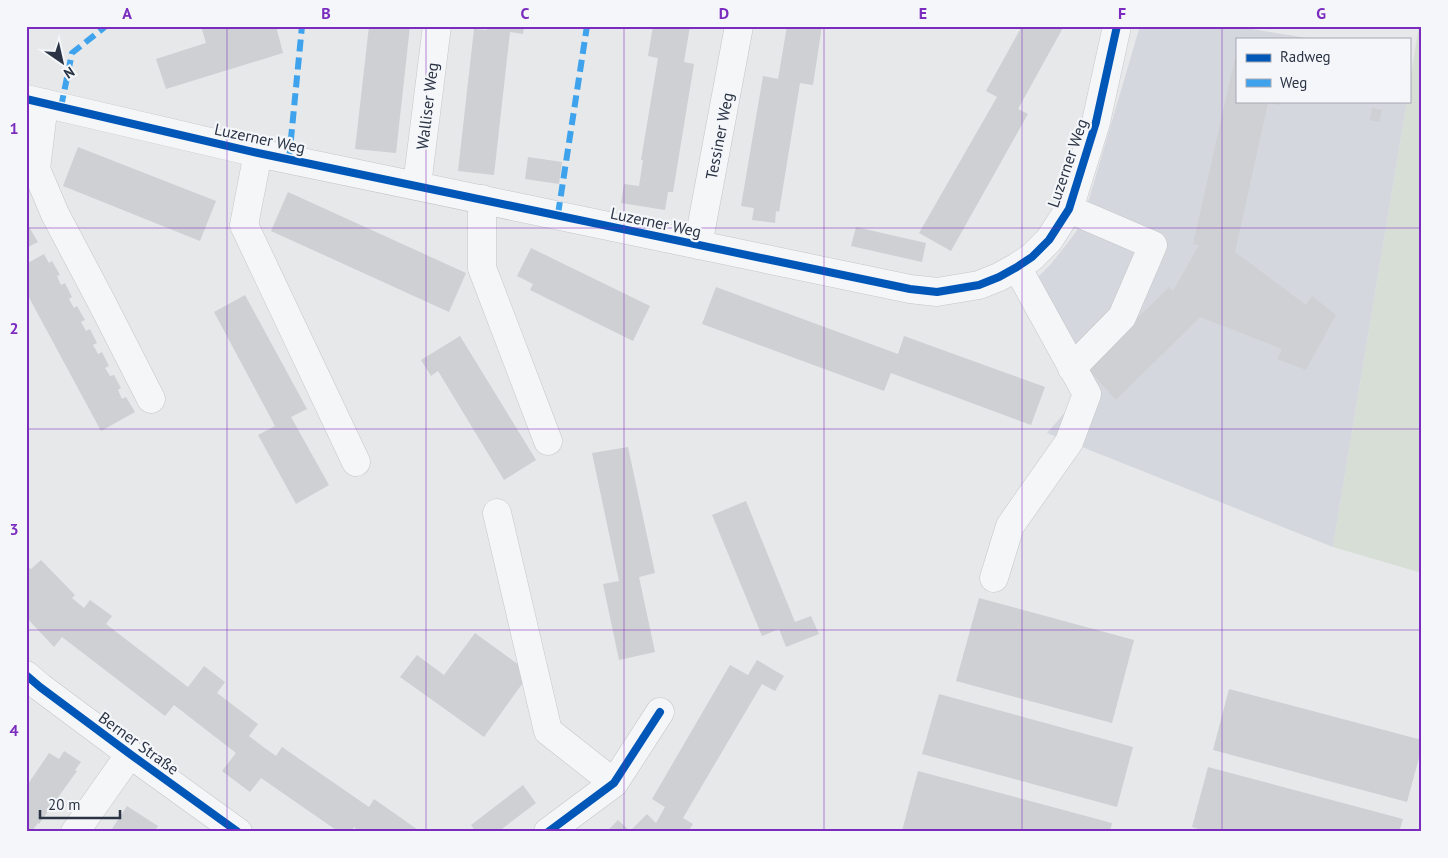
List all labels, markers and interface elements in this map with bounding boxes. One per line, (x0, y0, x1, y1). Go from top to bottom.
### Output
text: A (122, 3, 132, 23)
text: B (321, 3, 331, 23)
text: C (521, 3, 530, 23)
text: D (719, 3, 729, 23)
text: E (919, 3, 927, 23)
text: F (1118, 3, 1126, 23)
text: G (1316, 3, 1326, 23)
north arrow (38, 38, 88, 88)
legend (1236, 38, 1410, 102)
text: Radweg (1280, 47, 1331, 66)
street label: Walliser Weg (412, 61, 442, 151)
text: N (60, 63, 78, 83)
text: Weg (1280, 73, 1307, 92)
street label: Tessiner Weg (701, 91, 737, 181)
street label: Luzerner Weg (1042, 116, 1092, 210)
text: 1 (9, 118, 19, 138)
street label: Luzerner Weg (213, 119, 307, 157)
street label: Luzerner Weg (609, 203, 703, 241)
text: 2 (9, 318, 19, 338)
text: 3 (9, 519, 19, 539)
street label: Berner Straße (95, 707, 183, 779)
text: 4 (9, 720, 19, 740)
scale bar (40, 788, 120, 820)
text: 20 m (48, 795, 81, 814)

